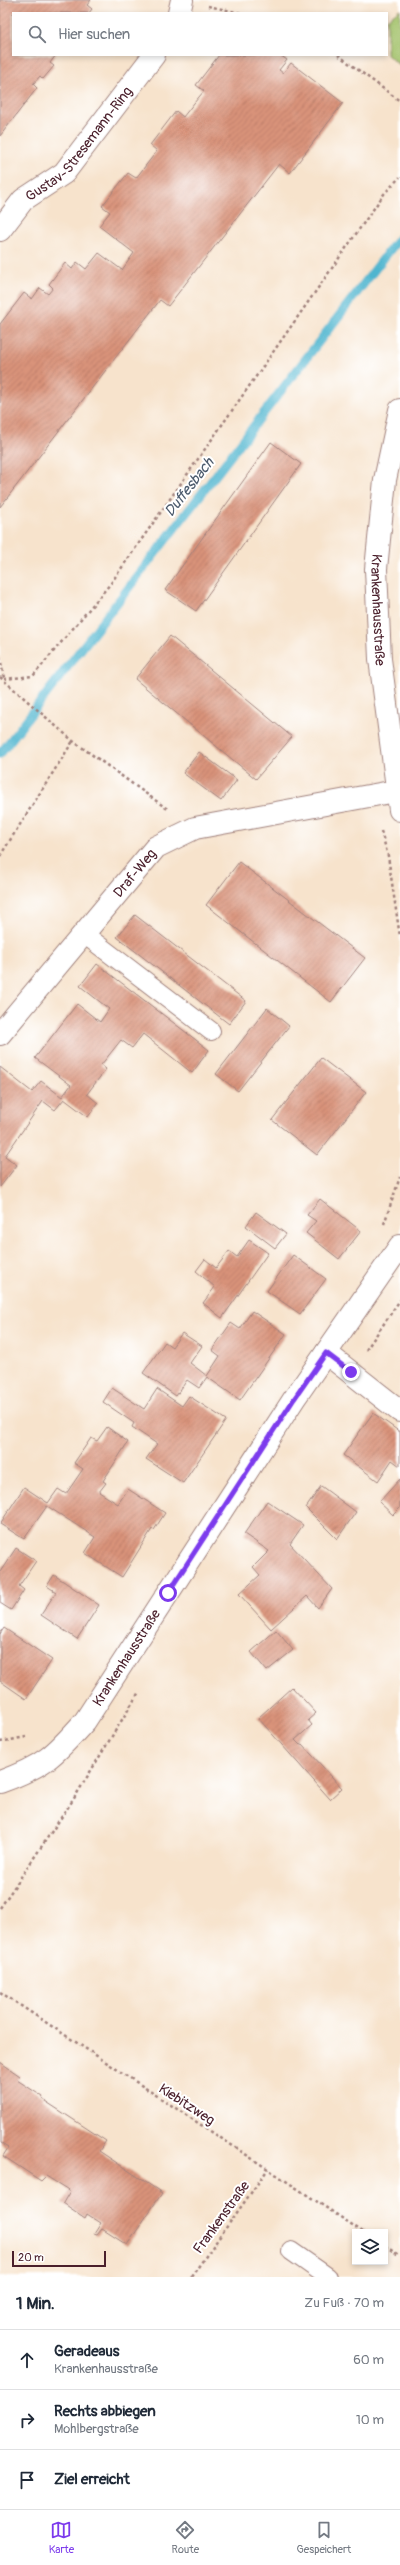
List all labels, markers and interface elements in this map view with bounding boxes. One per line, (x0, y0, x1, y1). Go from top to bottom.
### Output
search box (12, 12, 388, 56)
icon: search (26, 23, 48, 45)
text: Hier suchen (58, 25, 130, 44)
street label: Gustav-Stresemann-Ring (22, 83, 136, 205)
water label: Duffesbach (160, 453, 219, 521)
street label: Krankenhausstraße (367, 553, 389, 667)
street label: Draf-Weg (110, 845, 160, 901)
route end (342, 1363, 360, 1381)
route start (159, 1584, 177, 1602)
street label: Krankenhausstraße (89, 1606, 164, 1709)
street label: Kiebitzweg (155, 2080, 218, 2129)
street label: Frankenstraße (189, 2178, 253, 2257)
map controls (352, 2229, 388, 2265)
button: layers (352, 2229, 388, 2265)
scale bar (12, 2249, 106, 2268)
text: 20 m (18, 2251, 44, 2264)
text: 1 Min. (16, 2293, 55, 2314)
text: Zu Fuß · 70 m (304, 2295, 384, 2311)
text: Geradeaus (54, 2342, 120, 2361)
icon: ahead (16, 2349, 38, 2371)
text: 60 m (353, 2352, 384, 2368)
text: Krankenhausstraße (54, 2361, 158, 2377)
text: Rechts abbiegen (54, 2402, 156, 2421)
icon: right (16, 2409, 38, 2431)
text: 10 m (356, 2412, 384, 2428)
text: Mohlbergstraße (54, 2421, 139, 2437)
icon: arrive (16, 2469, 38, 2491)
text: Ziel erreicht (54, 2470, 130, 2489)
tab: Karte (49, 2519, 74, 2556)
tab: Route (172, 2519, 199, 2556)
tab: Gespeichert (297, 2519, 351, 2556)

